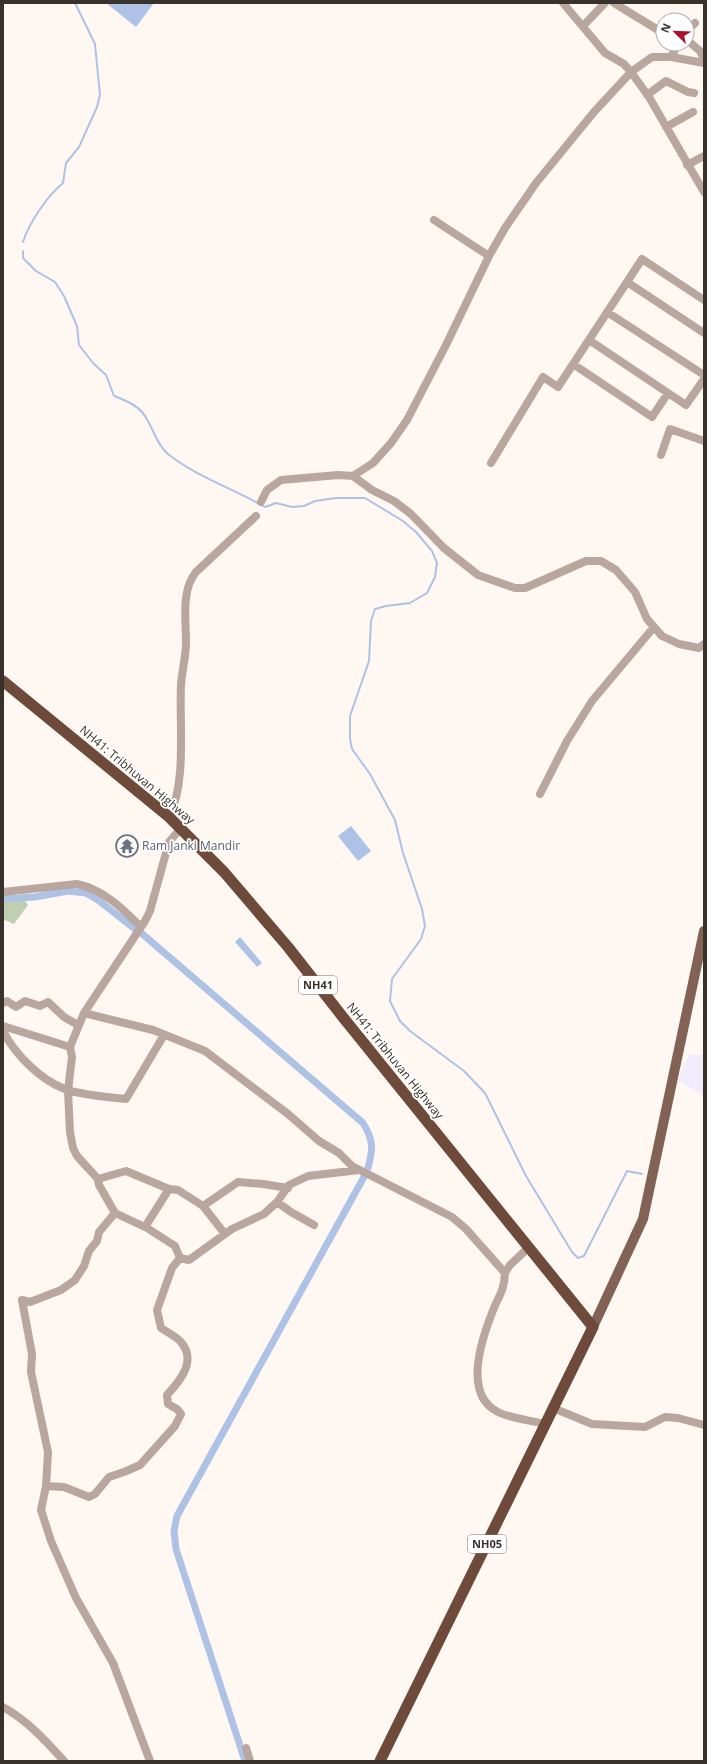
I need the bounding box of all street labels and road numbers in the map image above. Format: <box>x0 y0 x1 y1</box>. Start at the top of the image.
street label: NH41: Tribhuvan Highway <box>76 721 199 828</box>
road number: NH41 <box>299 976 337 994</box>
street label: NH41: Tribhuvan Highway <box>343 999 448 1123</box>
road number: NH05 <box>468 1535 506 1553</box>

